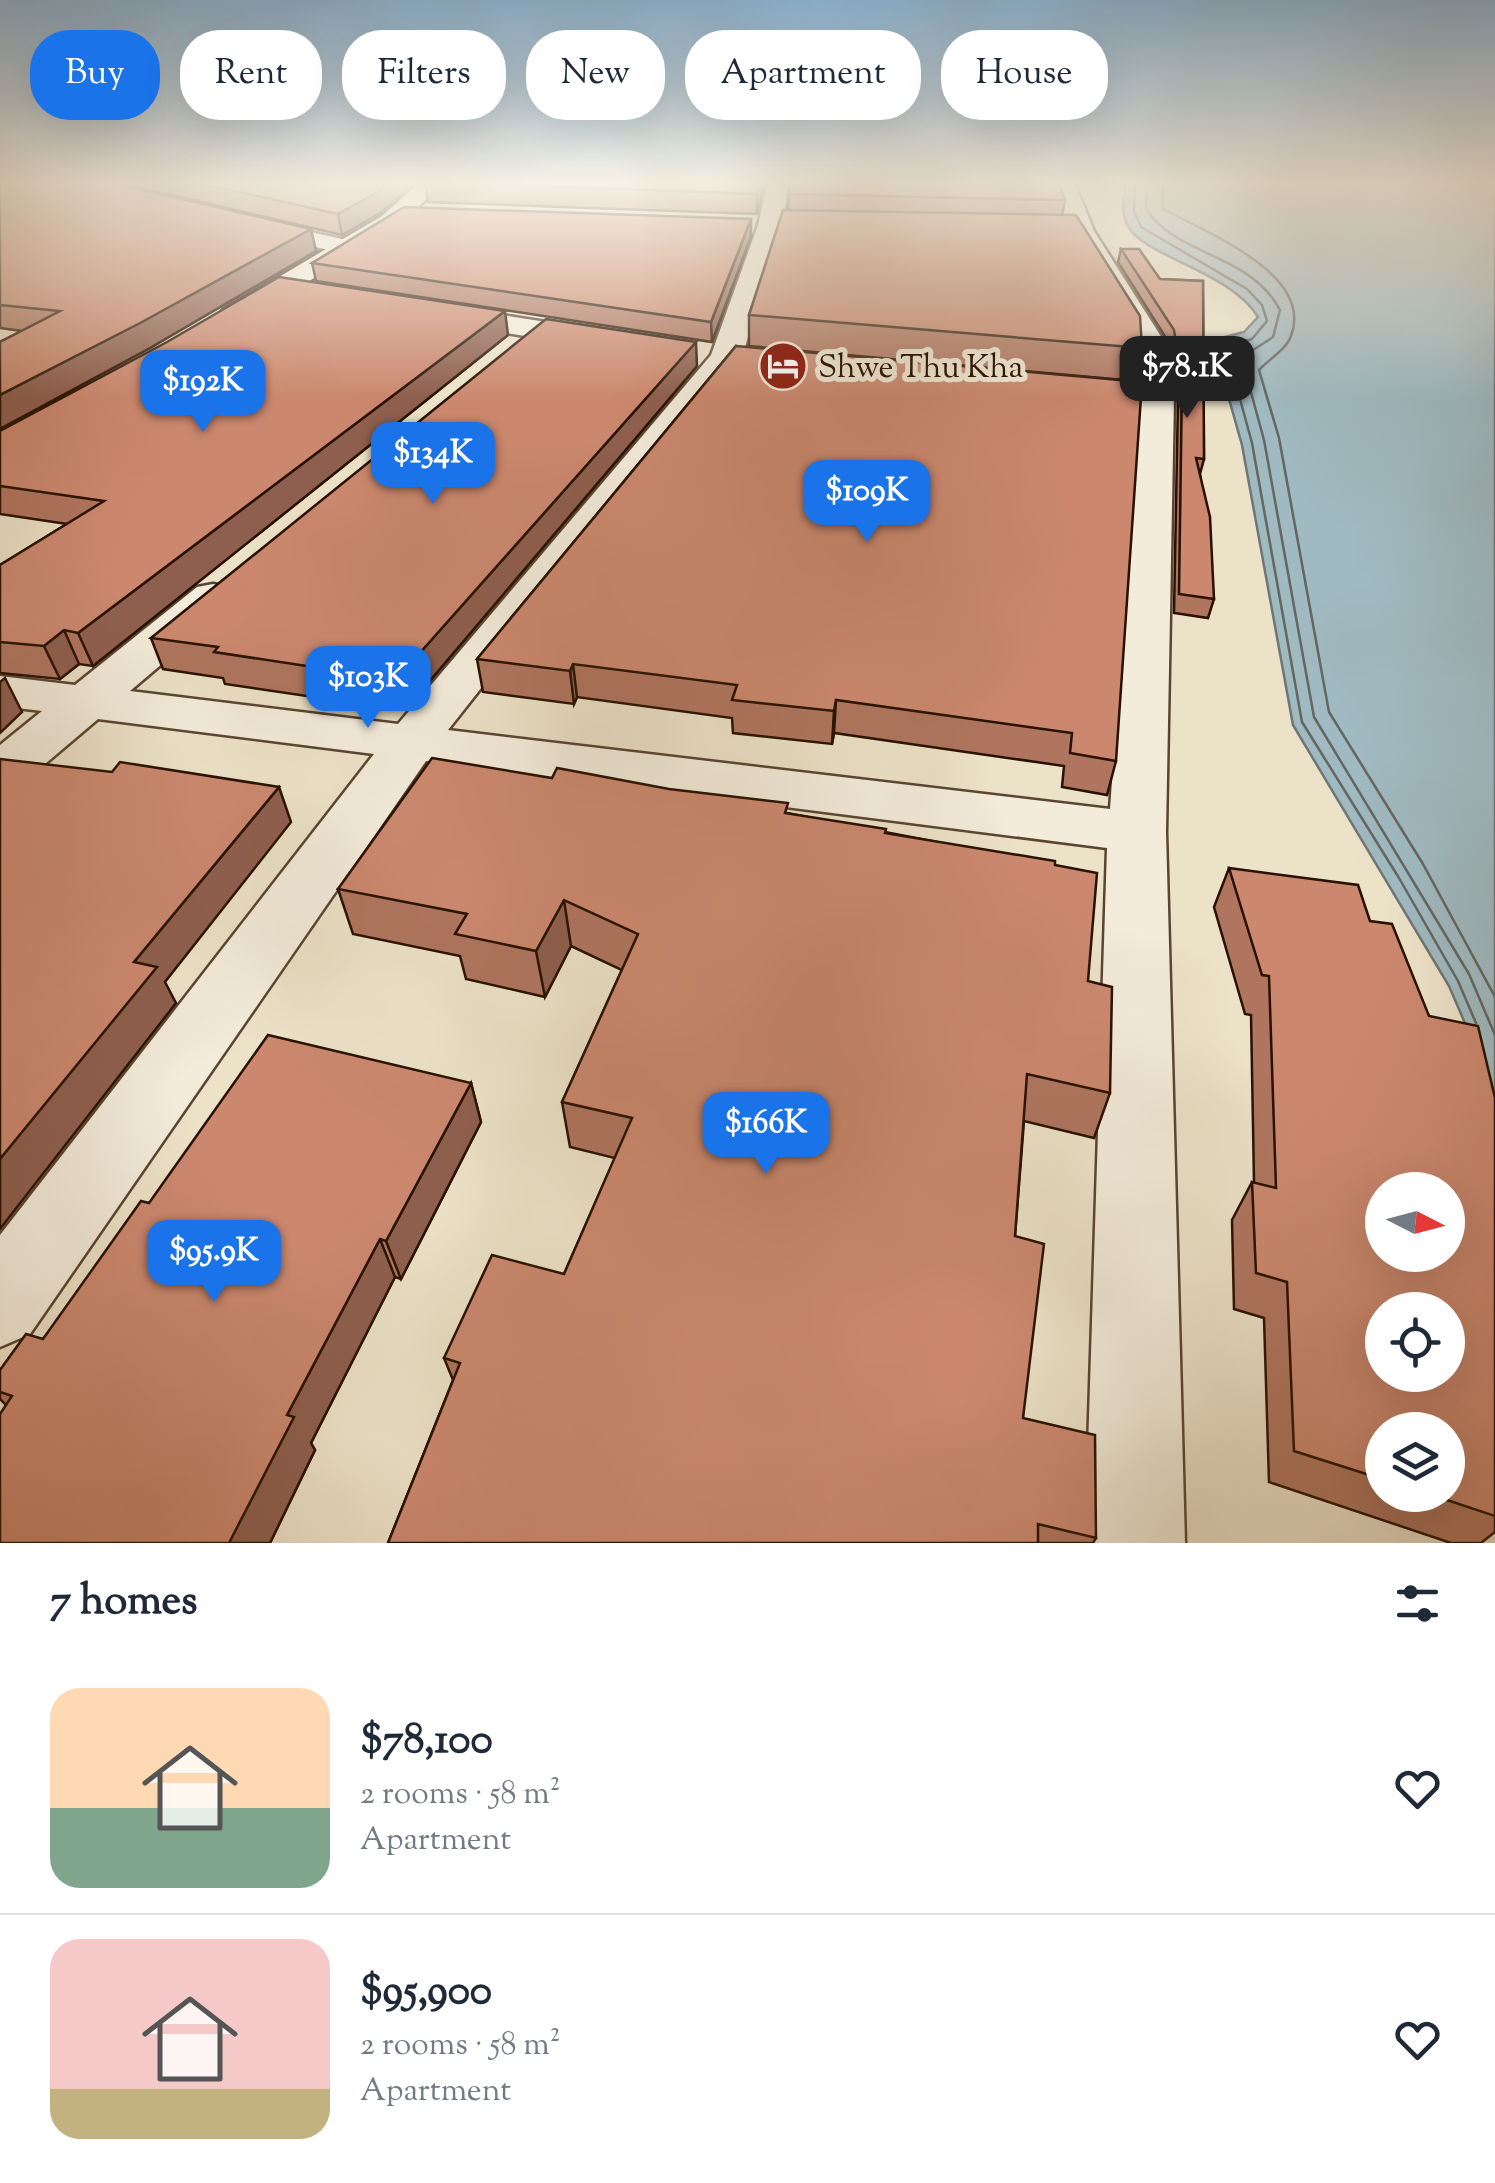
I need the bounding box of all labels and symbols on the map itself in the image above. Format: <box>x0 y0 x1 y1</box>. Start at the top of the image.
pin: $78.1K <box>1106 336 1268 421</box>
hotel icon: Shwe Thu Kha <box>757 340 809 392</box>
place label: Shwe Thu Kha <box>818 346 1023 392</box>
pin: $192K <box>133 350 273 435</box>
pin: $134K <box>363 422 503 507</box>
pin: $109K <box>797 460 937 545</box>
pin: $103K <box>298 646 438 731</box>
pin: $166K <box>696 1092 836 1177</box>
north arrow <box>1365 1172 1465 1272</box>
pin: $95.9K <box>133 1220 295 1305</box>

